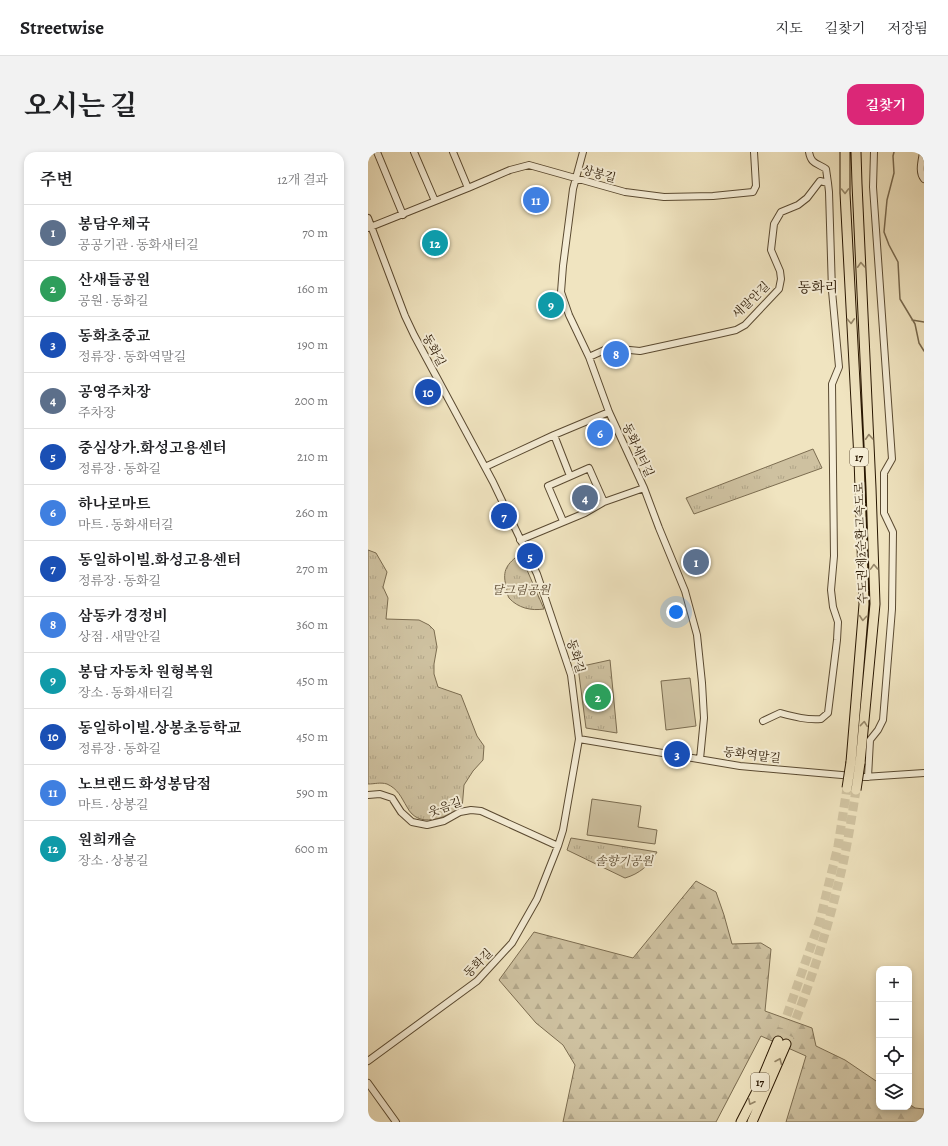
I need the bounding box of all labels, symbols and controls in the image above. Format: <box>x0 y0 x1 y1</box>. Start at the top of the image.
text: Streetwise <box>20 15 104 41</box>
text: 지도 <box>776 19 803 38</box>
text: 길찾기 <box>825 19 865 38</box>
text: 저장됨 <box>887 19 928 38</box>
button: 길찾기 <box>847 84 924 125</box>
text: 오시는 길 <box>24 87 137 125</box>
street label: 상봉길 <box>580 162 618 186</box>
text: 주변 <box>40 168 73 191</box>
text: 12개 결과 <box>277 171 328 188</box>
pin: 11 <box>523 185 549 215</box>
one-way arrow <box>841 188 849 194</box>
text: 봉담우체국 <box>78 214 150 234</box>
text: 1 <box>51 224 55 241</box>
text: 70 m <box>302 224 328 241</box>
pin: 12 <box>422 228 448 258</box>
text: 공공기관 · 동화새터길 <box>78 236 199 253</box>
one-way arrow <box>857 262 866 268</box>
text: 산새들공원 <box>78 270 150 290</box>
street label: 새말안길 <box>729 278 773 322</box>
district label: 동화리 <box>798 278 838 297</box>
text: 2 <box>50 280 56 297</box>
text: 160 m <box>297 280 328 297</box>
pin: 9 <box>538 290 564 320</box>
text: 공원 · 동화길 <box>78 292 149 309</box>
one-way arrow <box>847 318 856 324</box>
text: 동화초중교 <box>78 326 150 346</box>
street label: 동화길 <box>419 331 449 369</box>
text: 3 <box>50 336 56 353</box>
text: 190 m <box>297 336 328 353</box>
pin: 8 <box>603 339 629 369</box>
text: 정류장 · 동화역말길 <box>78 348 186 365</box>
pin: 10 <box>415 377 441 407</box>
text: 공영주차장 <box>78 382 150 402</box>
text: 4 <box>50 392 56 409</box>
text: 200 m <box>295 392 328 409</box>
text: 주차장 <box>78 404 116 421</box>
pin: 6 <box>587 418 613 448</box>
street label: 동화새터길 <box>619 420 657 480</box>
one-way arrow <box>865 434 874 440</box>
text: 중심상가.화성고용센터 <box>78 438 227 458</box>
text: 5 <box>50 448 56 465</box>
text: 210 m <box>297 448 328 465</box>
road number: 17 <box>850 448 868 466</box>
text: 정류장 · 동화길 <box>78 460 161 477</box>
street label: 수도권제2순환고속도로 <box>851 482 871 604</box>
pin: 4 <box>572 483 598 513</box>
text: 하나로마트 <box>78 494 150 514</box>
pin: 7 <box>491 501 517 531</box>
text: 6 <box>50 504 56 521</box>
text: 260 m <box>295 504 328 521</box>
text: 마트 · 동화새터길 <box>78 516 174 533</box>
pin: 5 <box>517 541 543 571</box>
pin: 1 <box>683 547 709 577</box>
text: 동일하이빌.화성고용센터 <box>78 550 242 570</box>
text: 7 <box>50 560 56 577</box>
text: 270 m <box>296 560 328 577</box>
one-way arrow <box>870 564 878 570</box>
text: 정류장 · 동화길 <box>78 572 161 589</box>
park label: 달그림공원 <box>492 582 551 598</box>
your location <box>666 602 686 622</box>
text: 삼동카 경정비 <box>78 606 168 626</box>
one-way arrow <box>858 615 867 622</box>
text: 8 <box>50 616 56 633</box>
text: 360 m <box>296 616 328 633</box>
text: 상점 · 새말안길 <box>78 628 161 645</box>
street label: 동화길 <box>563 637 589 675</box>
text: 봉담 자동차 원형복원 <box>78 662 214 682</box>
text: 9 <box>50 672 56 689</box>
text: 450 m <box>296 672 328 689</box>
pin: 2 <box>585 682 611 712</box>
text: 장소 · 동화새터길 <box>78 684 174 701</box>
text: 동일하이빌.상봉초등학교 <box>78 718 242 738</box>
one-way arrow <box>859 721 868 727</box>
text: 10 <box>47 728 59 745</box>
text: 450 m <box>296 728 328 745</box>
pin: 3 <box>664 739 690 769</box>
text: 정류장 · 동화길 <box>78 740 161 757</box>
street label: 동화역말길 <box>722 744 782 766</box>
text: 노브랜드 화성봉담점 <box>78 774 211 794</box>
text: 11 <box>48 784 58 801</box>
text: 590 m <box>296 784 328 801</box>
street label: 웃음길 <box>426 794 464 820</box>
text: 마트 · 상봉길 <box>78 796 149 813</box>
text: 원희캐슬 <box>78 830 136 850</box>
text: 12 <box>48 840 58 857</box>
text: 600 m <box>295 840 328 857</box>
text: 장소 · 상봉길 <box>78 852 149 869</box>
park label: 솔향기공원 <box>595 853 654 869</box>
street label: 동화길 <box>460 945 496 981</box>
map controls <box>876 966 912 1110</box>
button: + <box>876 966 912 1002</box>
button: − <box>876 1002 912 1038</box>
button: locate <box>876 1038 912 1074</box>
one-way arrow <box>775 1057 783 1064</box>
road number: 17 <box>751 1073 769 1091</box>
button: layers <box>876 1074 912 1110</box>
one-way arrow <box>748 1098 755 1106</box>

